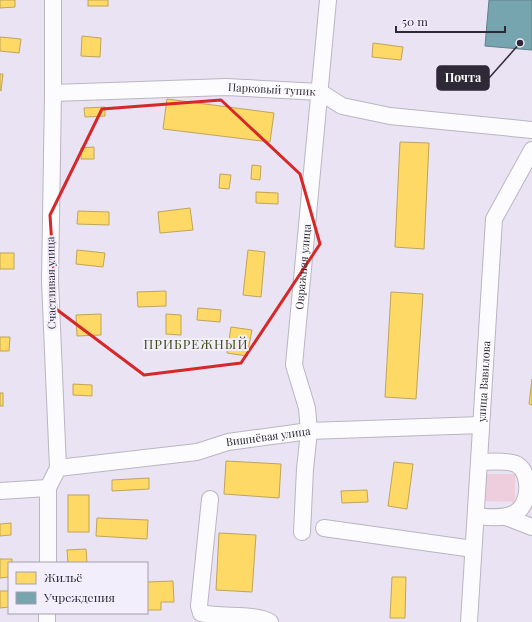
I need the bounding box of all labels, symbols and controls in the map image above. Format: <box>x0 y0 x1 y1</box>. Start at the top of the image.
scale bar <box>396 8 505 34</box>
text: 50 m <box>402 13 428 29</box>
callout: Почта <box>437 66 489 90</box>
text: Почта <box>445 69 482 85</box>
street label: Парковый тупик <box>228 79 317 99</box>
street label: Овражная улица <box>291 223 314 310</box>
street label: Счастливая улица <box>42 236 59 329</box>
district label: ПРИБРЕЖНЫЙ <box>143 335 249 352</box>
street label: улица Вавилова <box>473 340 493 424</box>
street label: Вишнёвая улица <box>225 423 312 449</box>
legend <box>8 562 148 614</box>
text: Жильё <box>44 569 82 585</box>
text: Учреждения <box>43 589 116 605</box>

